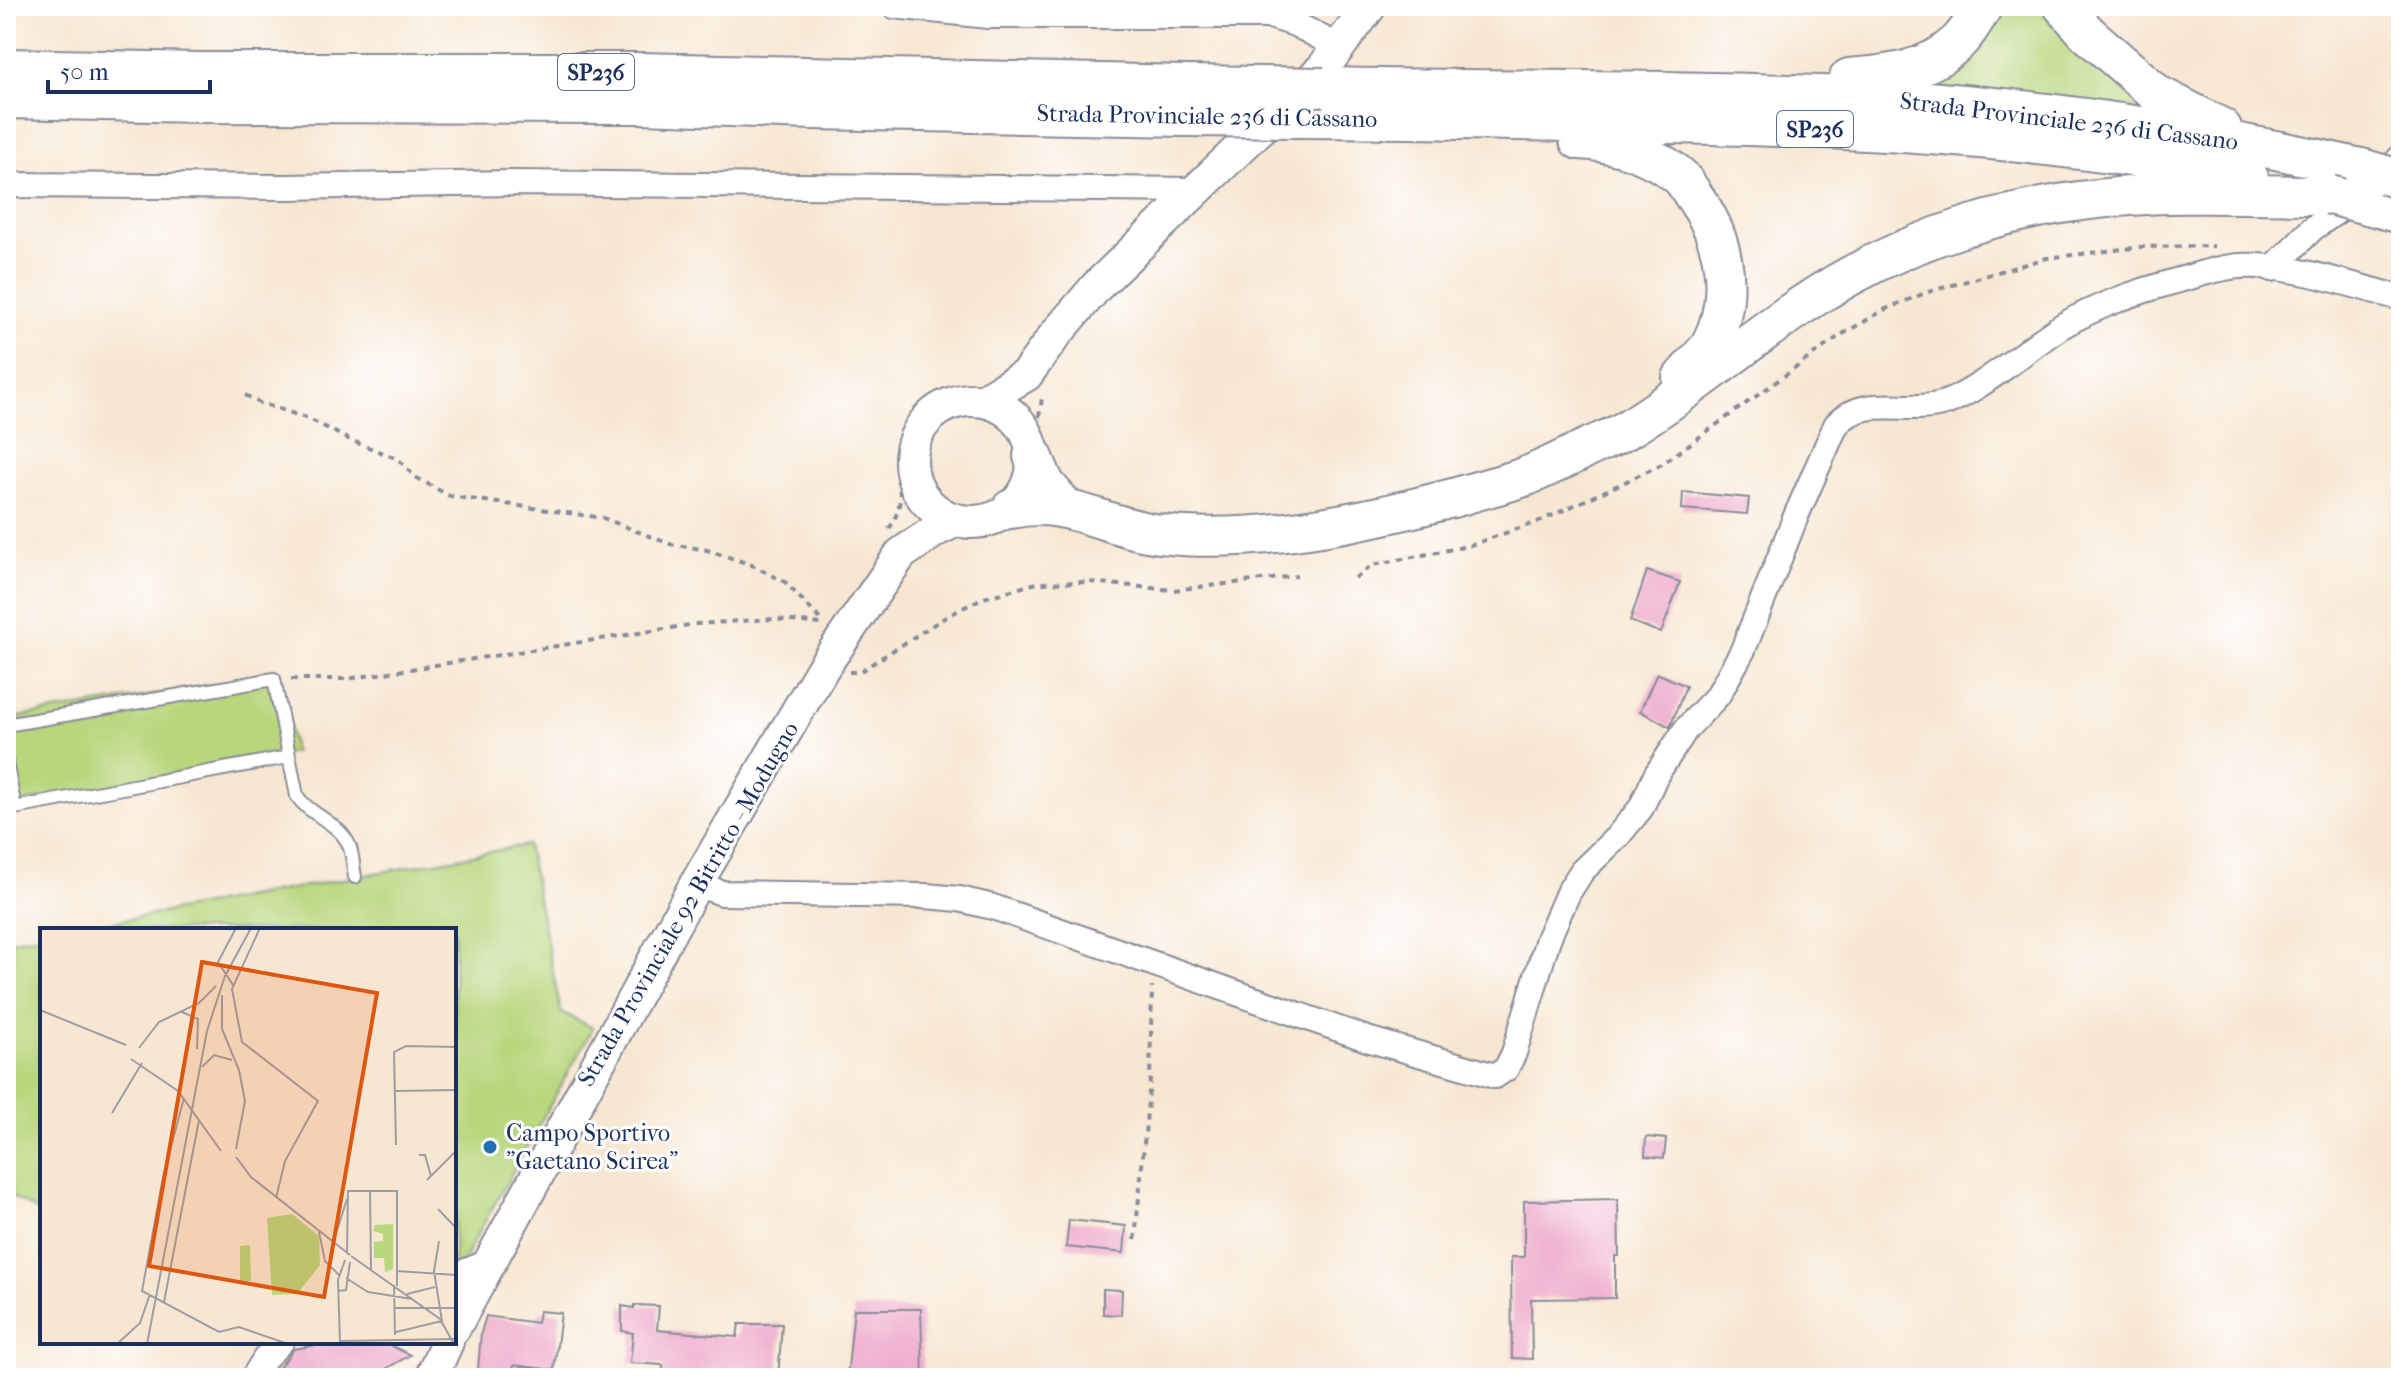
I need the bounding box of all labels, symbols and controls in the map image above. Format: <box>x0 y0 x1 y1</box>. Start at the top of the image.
scale bar <box>48 44 210 94</box>
road number: SP236 <box>558 54 634 90</box>
text: 50 m <box>60 58 109 86</box>
street label: Strada Provinciale 236 di Cassano <box>1898 86 2240 156</box>
street label: Strada Provinciale 236 di Cassano <box>1036 99 1378 133</box>
road number: SP236 <box>1777 111 1853 147</box>
street label: Strada Provinciale 92 Bitritto - Modugno <box>572 717 804 1091</box>
inset map <box>40 928 456 1344</box>
place label: Campo Sportivo "Gaetano Scirea" <box>506 1119 678 1175</box>
marker: Campo Sportivo "Gaetano Scirea" <box>481 1138 499 1156</box>

